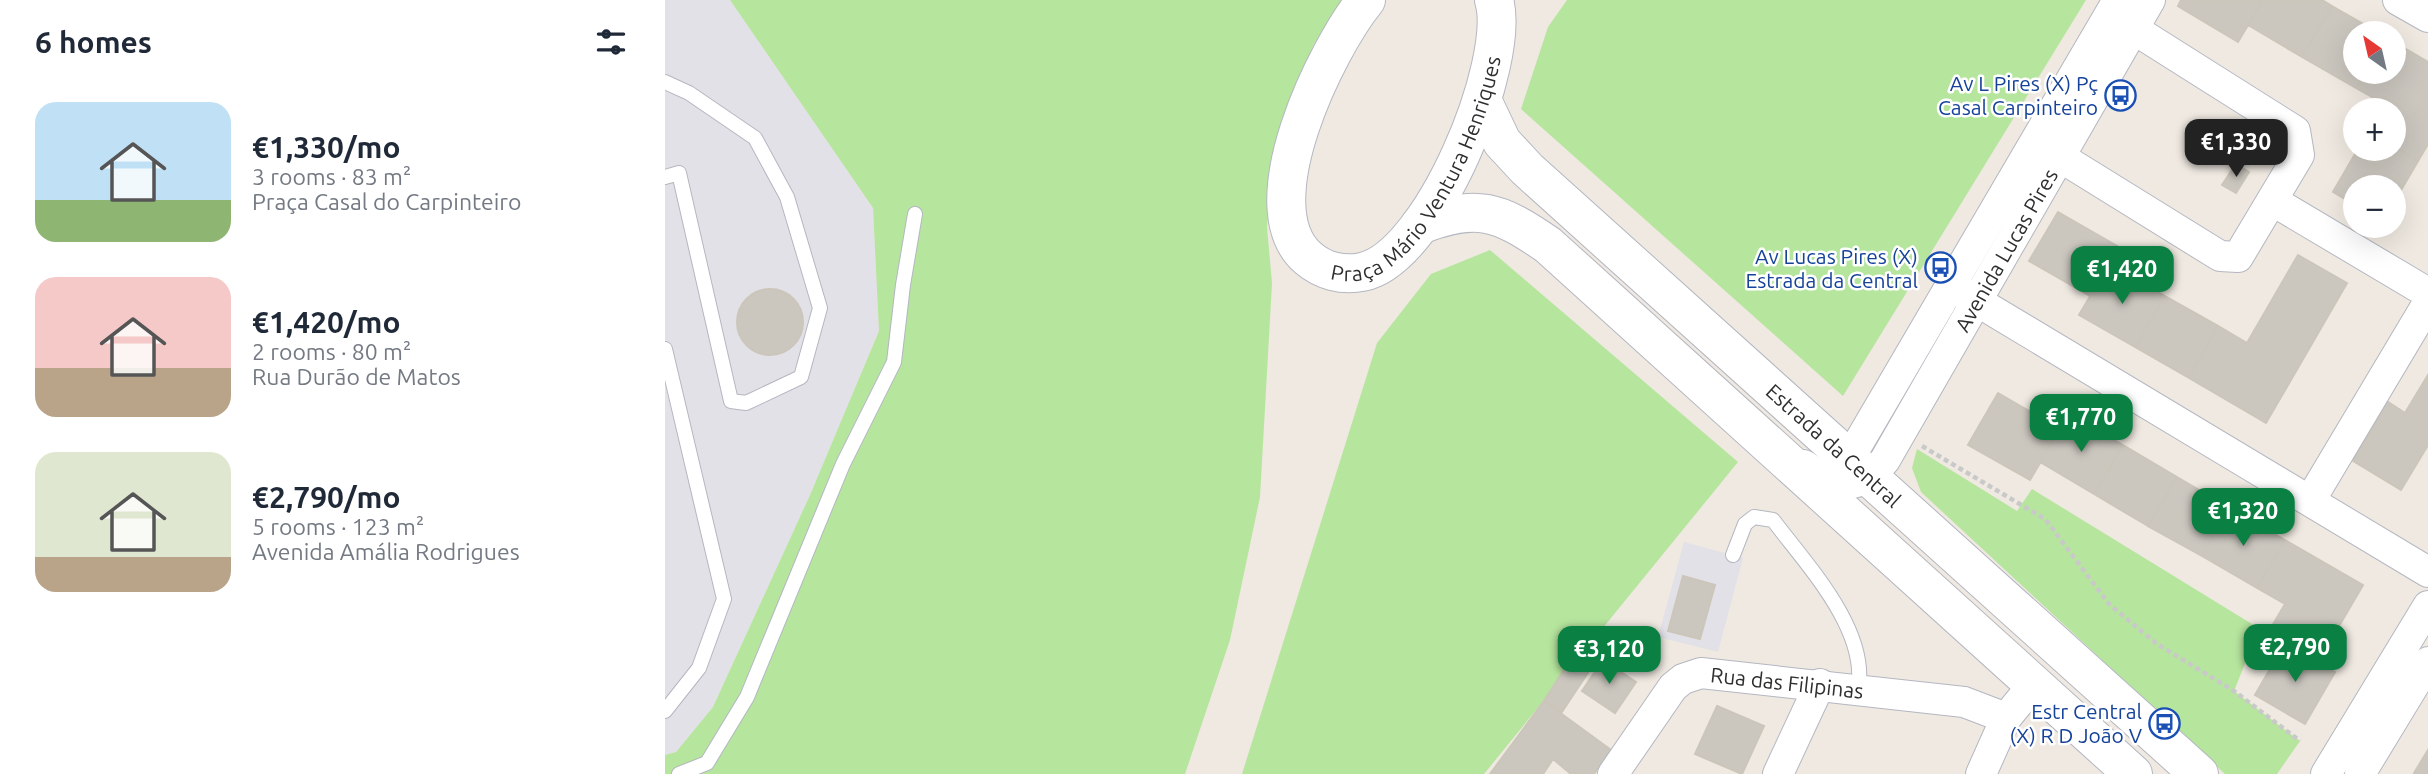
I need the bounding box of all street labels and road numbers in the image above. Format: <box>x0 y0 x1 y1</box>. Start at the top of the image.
street label: Praça Mário Ventura Henriques <box>1329 54 1505 285</box>
street label: Avenida Lucas Pires <box>1950 164 2062 336</box>
street label: Estrada da Central <box>1762 379 1906 512</box>
street label: Rua das Filipinas <box>1709 662 1865 703</box>

